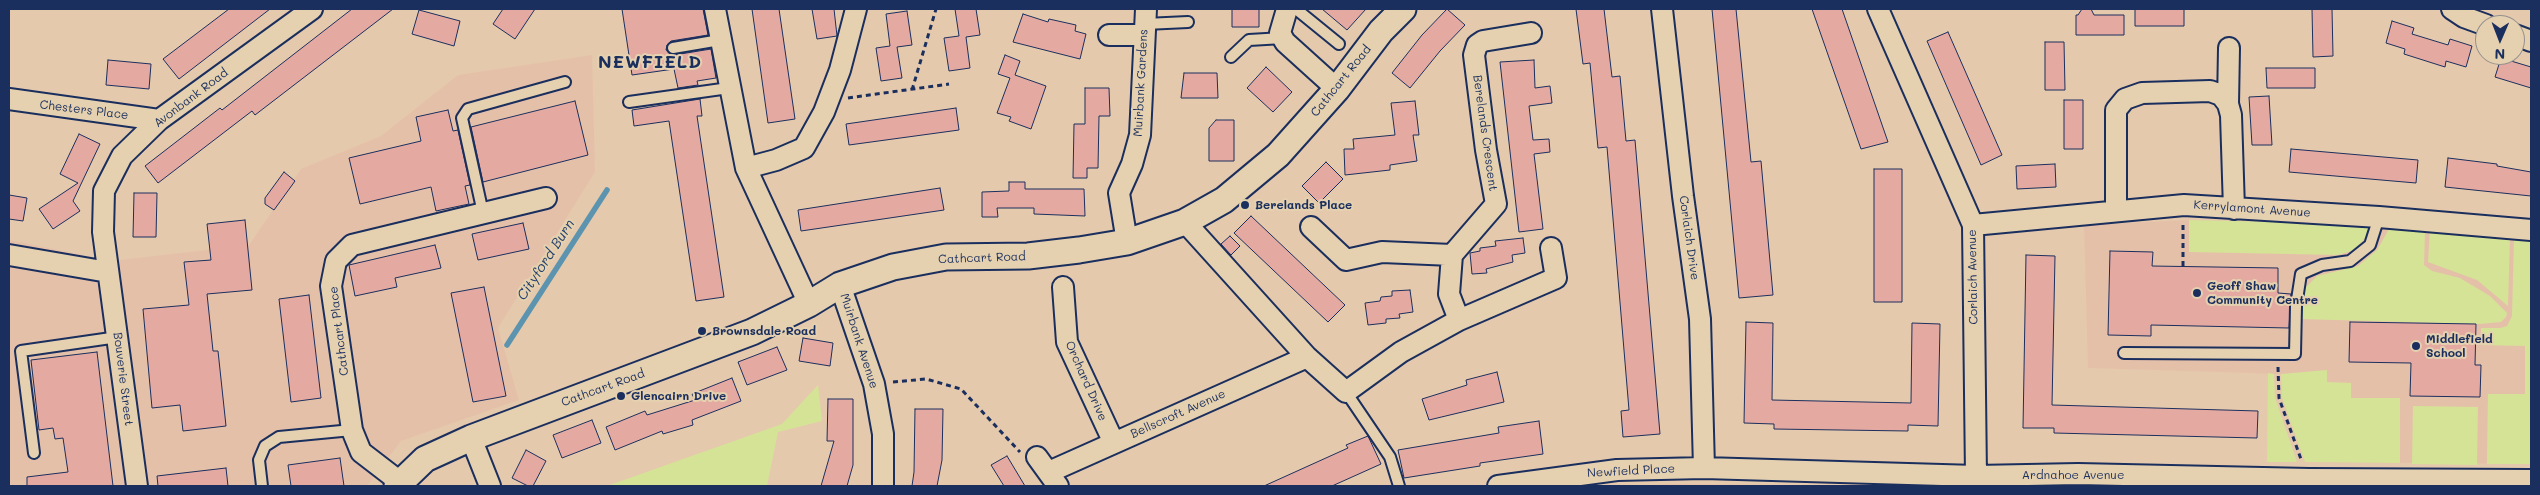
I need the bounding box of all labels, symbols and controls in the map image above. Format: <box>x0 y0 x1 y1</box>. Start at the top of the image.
north arrow <box>2475 15 2525 65</box>
street label: Muirbank Gardens <box>1131 29 1151 137</box>
street label: Cathcart Road <box>1308 42 1374 120</box>
text: N <box>2494 45 2505 64</box>
district label: NEWFIELD <box>597 51 703 73</box>
street label: Avonbank Road <box>151 65 231 131</box>
street label: Berelands Crescent <box>1470 74 1500 192</box>
street label: Chesters Place <box>39 97 129 123</box>
street label: Corlaich Drive <box>1676 195 1702 281</box>
place label: Berelands Place <box>1255 198 1352 212</box>
street label: Kerrylamont Avenue <box>2193 198 2311 220</box>
marker: Berelands Place <box>1239 199 1251 211</box>
water label: Cityford Burn <box>514 216 578 304</box>
street label: Corlaich Avenue <box>1965 229 1981 325</box>
street label: Cathcart Road <box>938 249 1026 267</box>
place label: Geoff Shaw Community Centre <box>2207 279 2318 307</box>
street label: Cathcart Place <box>326 285 352 377</box>
marker: Geoff Shaw Community Centre <box>2191 287 2203 299</box>
street label: Muirbank Avenue <box>837 292 881 390</box>
place label: Brownsdale Road <box>712 324 816 338</box>
marker: Brownsdale Road <box>696 325 708 337</box>
street label: Bouverie Street <box>110 331 136 427</box>
place label: Middlefield School <box>2426 332 2493 360</box>
street label: Orchard Drive <box>1062 339 1110 423</box>
marker: Middlefield School <box>2410 340 2422 352</box>
street label: Cathcart Road <box>559 366 647 410</box>
street label: Bellscroft Avenue <box>1128 387 1228 441</box>
place label: Glencairn Drive <box>631 389 726 403</box>
marker: Glencairn Drive <box>615 390 627 402</box>
street label: Newfield Place <box>1587 462 1675 480</box>
street label: Ardnahoe Avenue <box>2022 468 2124 482</box>

